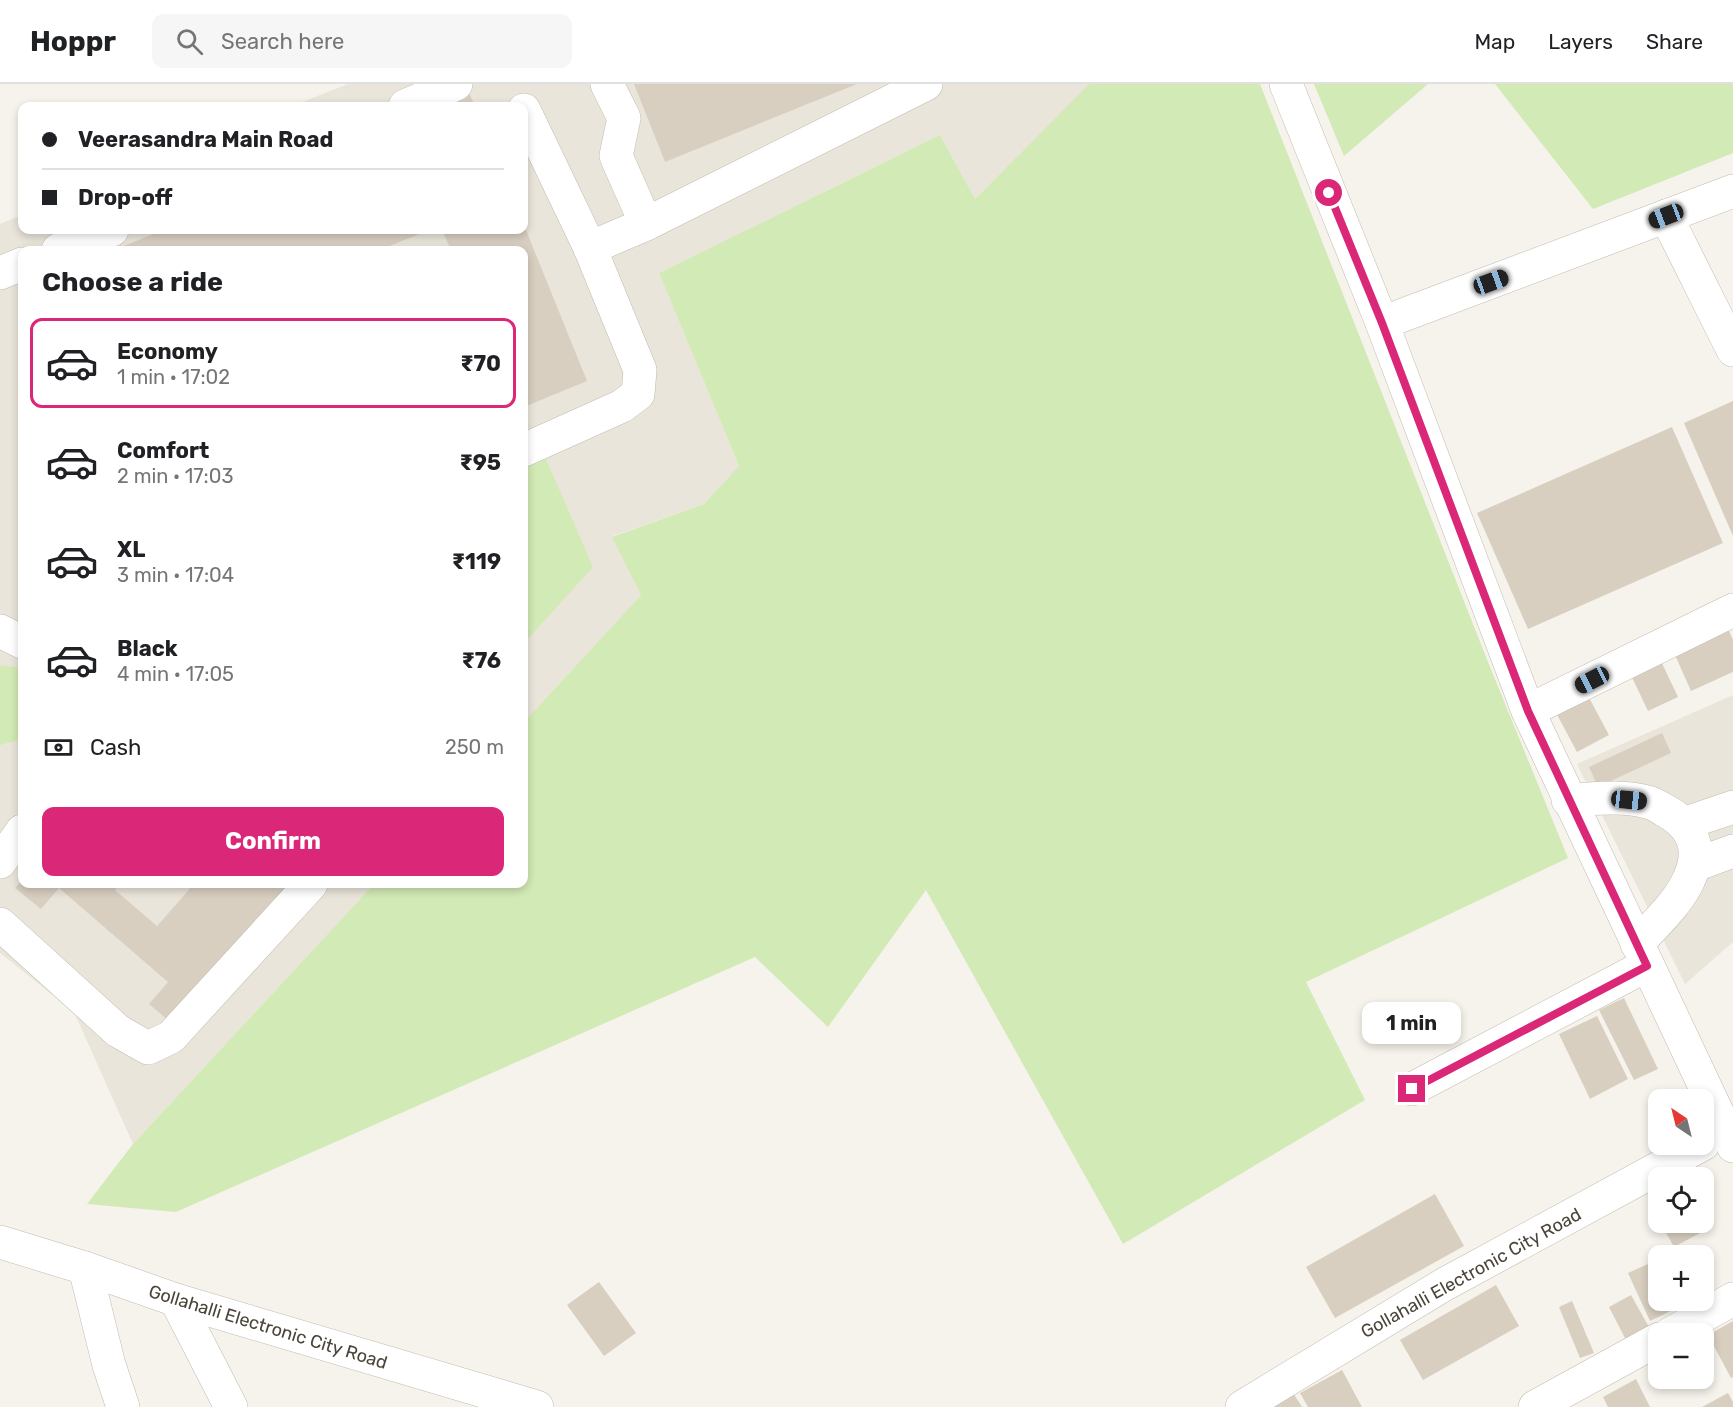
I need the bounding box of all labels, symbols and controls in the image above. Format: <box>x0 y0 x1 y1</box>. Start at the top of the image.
search box <box>152 14 572 68</box>
text: Hoppr <box>30 25 116 58</box>
icon: search <box>173 25 206 58</box>
text: Search here <box>221 28 344 55</box>
text: Map <box>1474 29 1515 54</box>
text: Layers <box>1548 29 1613 54</box>
text: Share <box>1646 29 1703 54</box>
text: Veerasandra Main Road <box>78 126 333 153</box>
route start <box>1315 179 1342 206</box>
text: Drop-off <box>78 184 173 211</box>
car <box>1646 201 1686 231</box>
text: Choose a ride <box>42 266 223 298</box>
car <box>1471 267 1511 297</box>
icon: car <box>45 336 99 390</box>
text: Economy <box>117 338 218 365</box>
text: ₹70 <box>460 350 501 377</box>
text: 1 min · 17:02 <box>117 365 230 389</box>
icon: car <box>45 435 99 489</box>
text: Comfort <box>117 437 209 464</box>
text: ₹95 <box>459 449 501 476</box>
text: 2 min · 17:03 <box>117 464 233 488</box>
icon: car <box>45 534 99 588</box>
text: XL <box>117 536 145 563</box>
text: ₹119 <box>452 548 501 575</box>
text: 3 min · 17:04 <box>117 563 234 587</box>
icon: car <box>45 633 99 687</box>
text: Black <box>117 635 178 662</box>
text: ₹76 <box>461 647 501 674</box>
text: 4 min · 17:05 <box>117 662 234 686</box>
car <box>1572 664 1612 696</box>
icon: cash <box>42 731 75 764</box>
text: Cash <box>90 734 141 761</box>
text: 250 m <box>445 735 504 759</box>
car <box>1610 789 1648 811</box>
button: Confirm <box>42 807 504 876</box>
callout: 1 min <box>1362 1002 1462 1044</box>
text: 1 min <box>1386 1011 1437 1035</box>
route end <box>1398 1075 1425 1102</box>
north arrow <box>1648 1089 1714 1155</box>
map controls <box>1648 1089 1714 1389</box>
button: locate <box>1648 1167 1714 1233</box>
street label: Gollahalli Electronic City Road <box>1357 1203 1585 1343</box>
button: + <box>1648 1245 1714 1311</box>
street label: Gollahalli Electronic City Road <box>146 1280 390 1374</box>
button: − <box>1648 1323 1714 1389</box>

